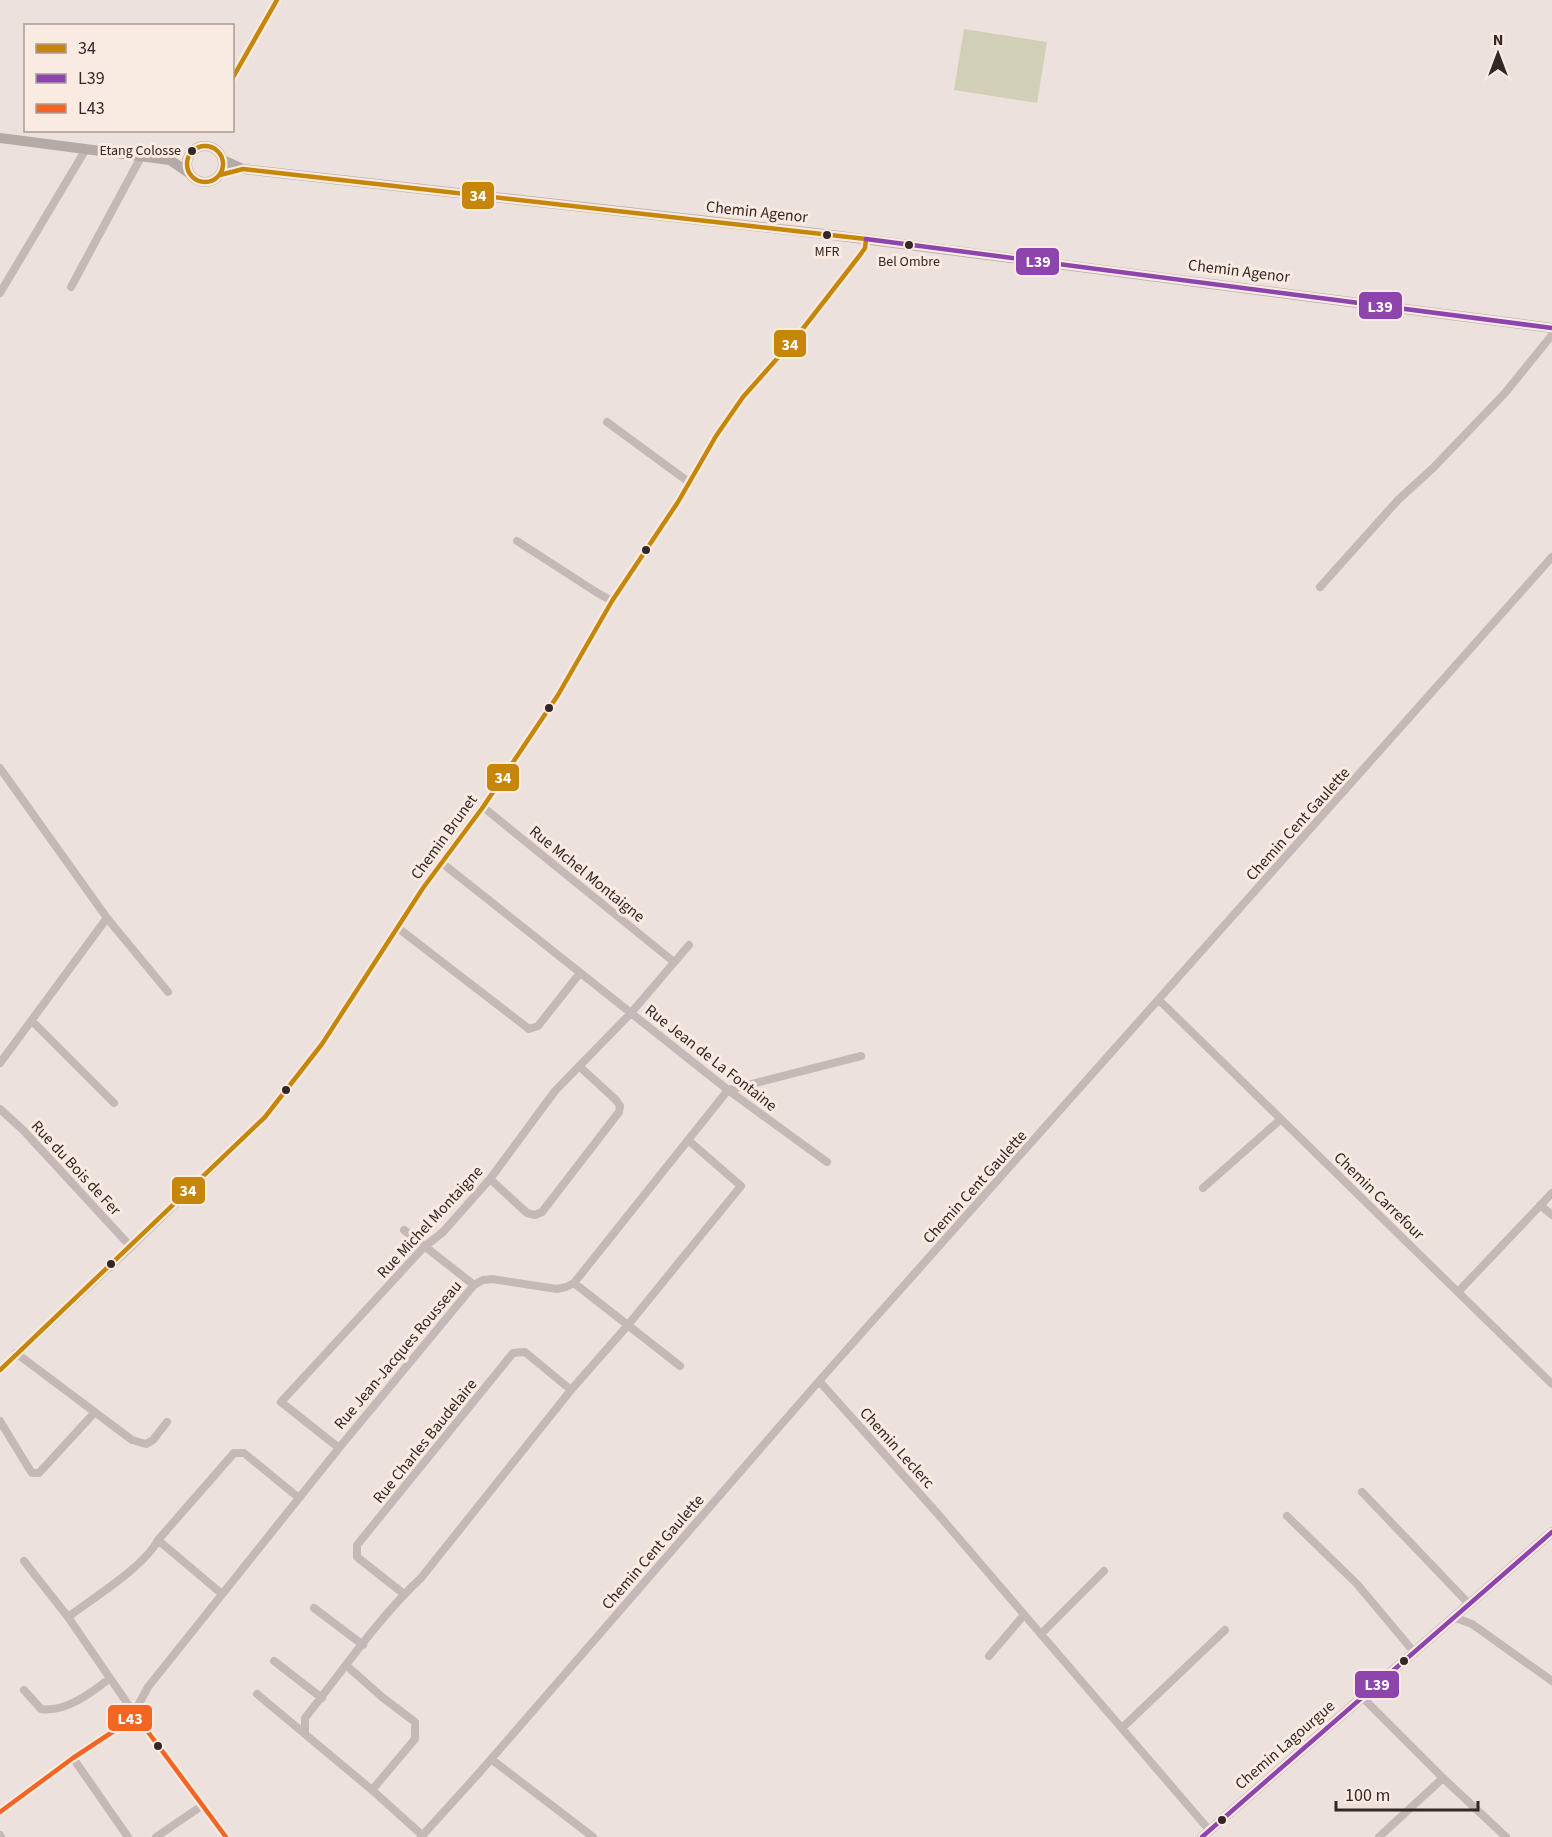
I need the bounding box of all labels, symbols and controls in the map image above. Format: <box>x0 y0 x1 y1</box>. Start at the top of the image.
legend <box>24 24 234 132</box>
north arrow <box>1468 24 1528 84</box>
text: N <box>1493 29 1503 51</box>
text: 34 <box>78 36 96 61</box>
text: L39 <box>78 66 105 91</box>
text: L43 <box>78 96 105 121</box>
place label: Etang Colosse <box>100 141 181 161</box>
marker: Etang Colosse <box>186 145 198 157</box>
line badge: 34 <box>461 181 495 210</box>
text: 34 <box>470 185 487 207</box>
street label: Chemin Agenor <box>705 196 810 228</box>
marker: MFR <box>821 229 833 241</box>
marker: Bel Ombre <box>903 239 915 251</box>
place label: MFR <box>814 242 840 262</box>
line badge: L39 <box>1015 247 1060 276</box>
text: L39 <box>1025 251 1051 273</box>
place label: Bel Ombre <box>878 252 940 272</box>
street label: Chemin Agenor <box>1187 254 1292 288</box>
line badge: L39 <box>1358 291 1403 320</box>
text: L39 <box>1367 296 1393 318</box>
line badge: 34 <box>773 329 807 358</box>
text: 34 <box>782 334 799 356</box>
unlabelled marker <box>640 544 652 556</box>
unlabelled marker <box>543 702 555 714</box>
street label: Chemin Cent Gaulette <box>1241 762 1355 886</box>
line badge: 34 <box>486 763 520 792</box>
text: 34 <box>495 767 512 789</box>
street label: Chemin Brunet <box>406 789 483 884</box>
street label: Rue Mchel Montaigne <box>525 821 649 927</box>
street label: Rue Jean de La Fontaine <box>640 999 782 1117</box>
unlabelled marker <box>280 1084 292 1096</box>
street label: Rue du Bois de Fer <box>26 1116 126 1221</box>
street label: Chemin Cent Gaulette <box>918 1125 1032 1249</box>
street label: Chemin Carrefour <box>1329 1147 1430 1245</box>
street label: Rue Michel Montaigne <box>372 1161 488 1283</box>
line badge: 34 <box>171 1176 206 1205</box>
text: 34 <box>180 1180 197 1202</box>
unlabelled marker <box>105 1258 117 1270</box>
street label: Rue Jean-Jacques Rousseau <box>329 1276 467 1434</box>
street label: Rue Charles Baudelaire <box>368 1374 482 1508</box>
street label: Chemin Leclerc <box>855 1403 939 1493</box>
street label: Chemin Cent Gaulette <box>597 1490 709 1614</box>
unlabelled marker <box>1398 1655 1410 1667</box>
line badge: L39 <box>1354 1670 1400 1699</box>
text: L39 <box>1364 1674 1390 1696</box>
street label: Chemin Lagourgue <box>1230 1695 1340 1795</box>
line badge: L43 <box>107 1704 153 1732</box>
text: L43 <box>117 1708 143 1730</box>
unlabelled marker <box>152 1740 164 1752</box>
scale bar <box>1336 1774 1478 1812</box>
text: 100 m <box>1345 1783 1390 1808</box>
unlabelled marker <box>1216 1814 1228 1826</box>

